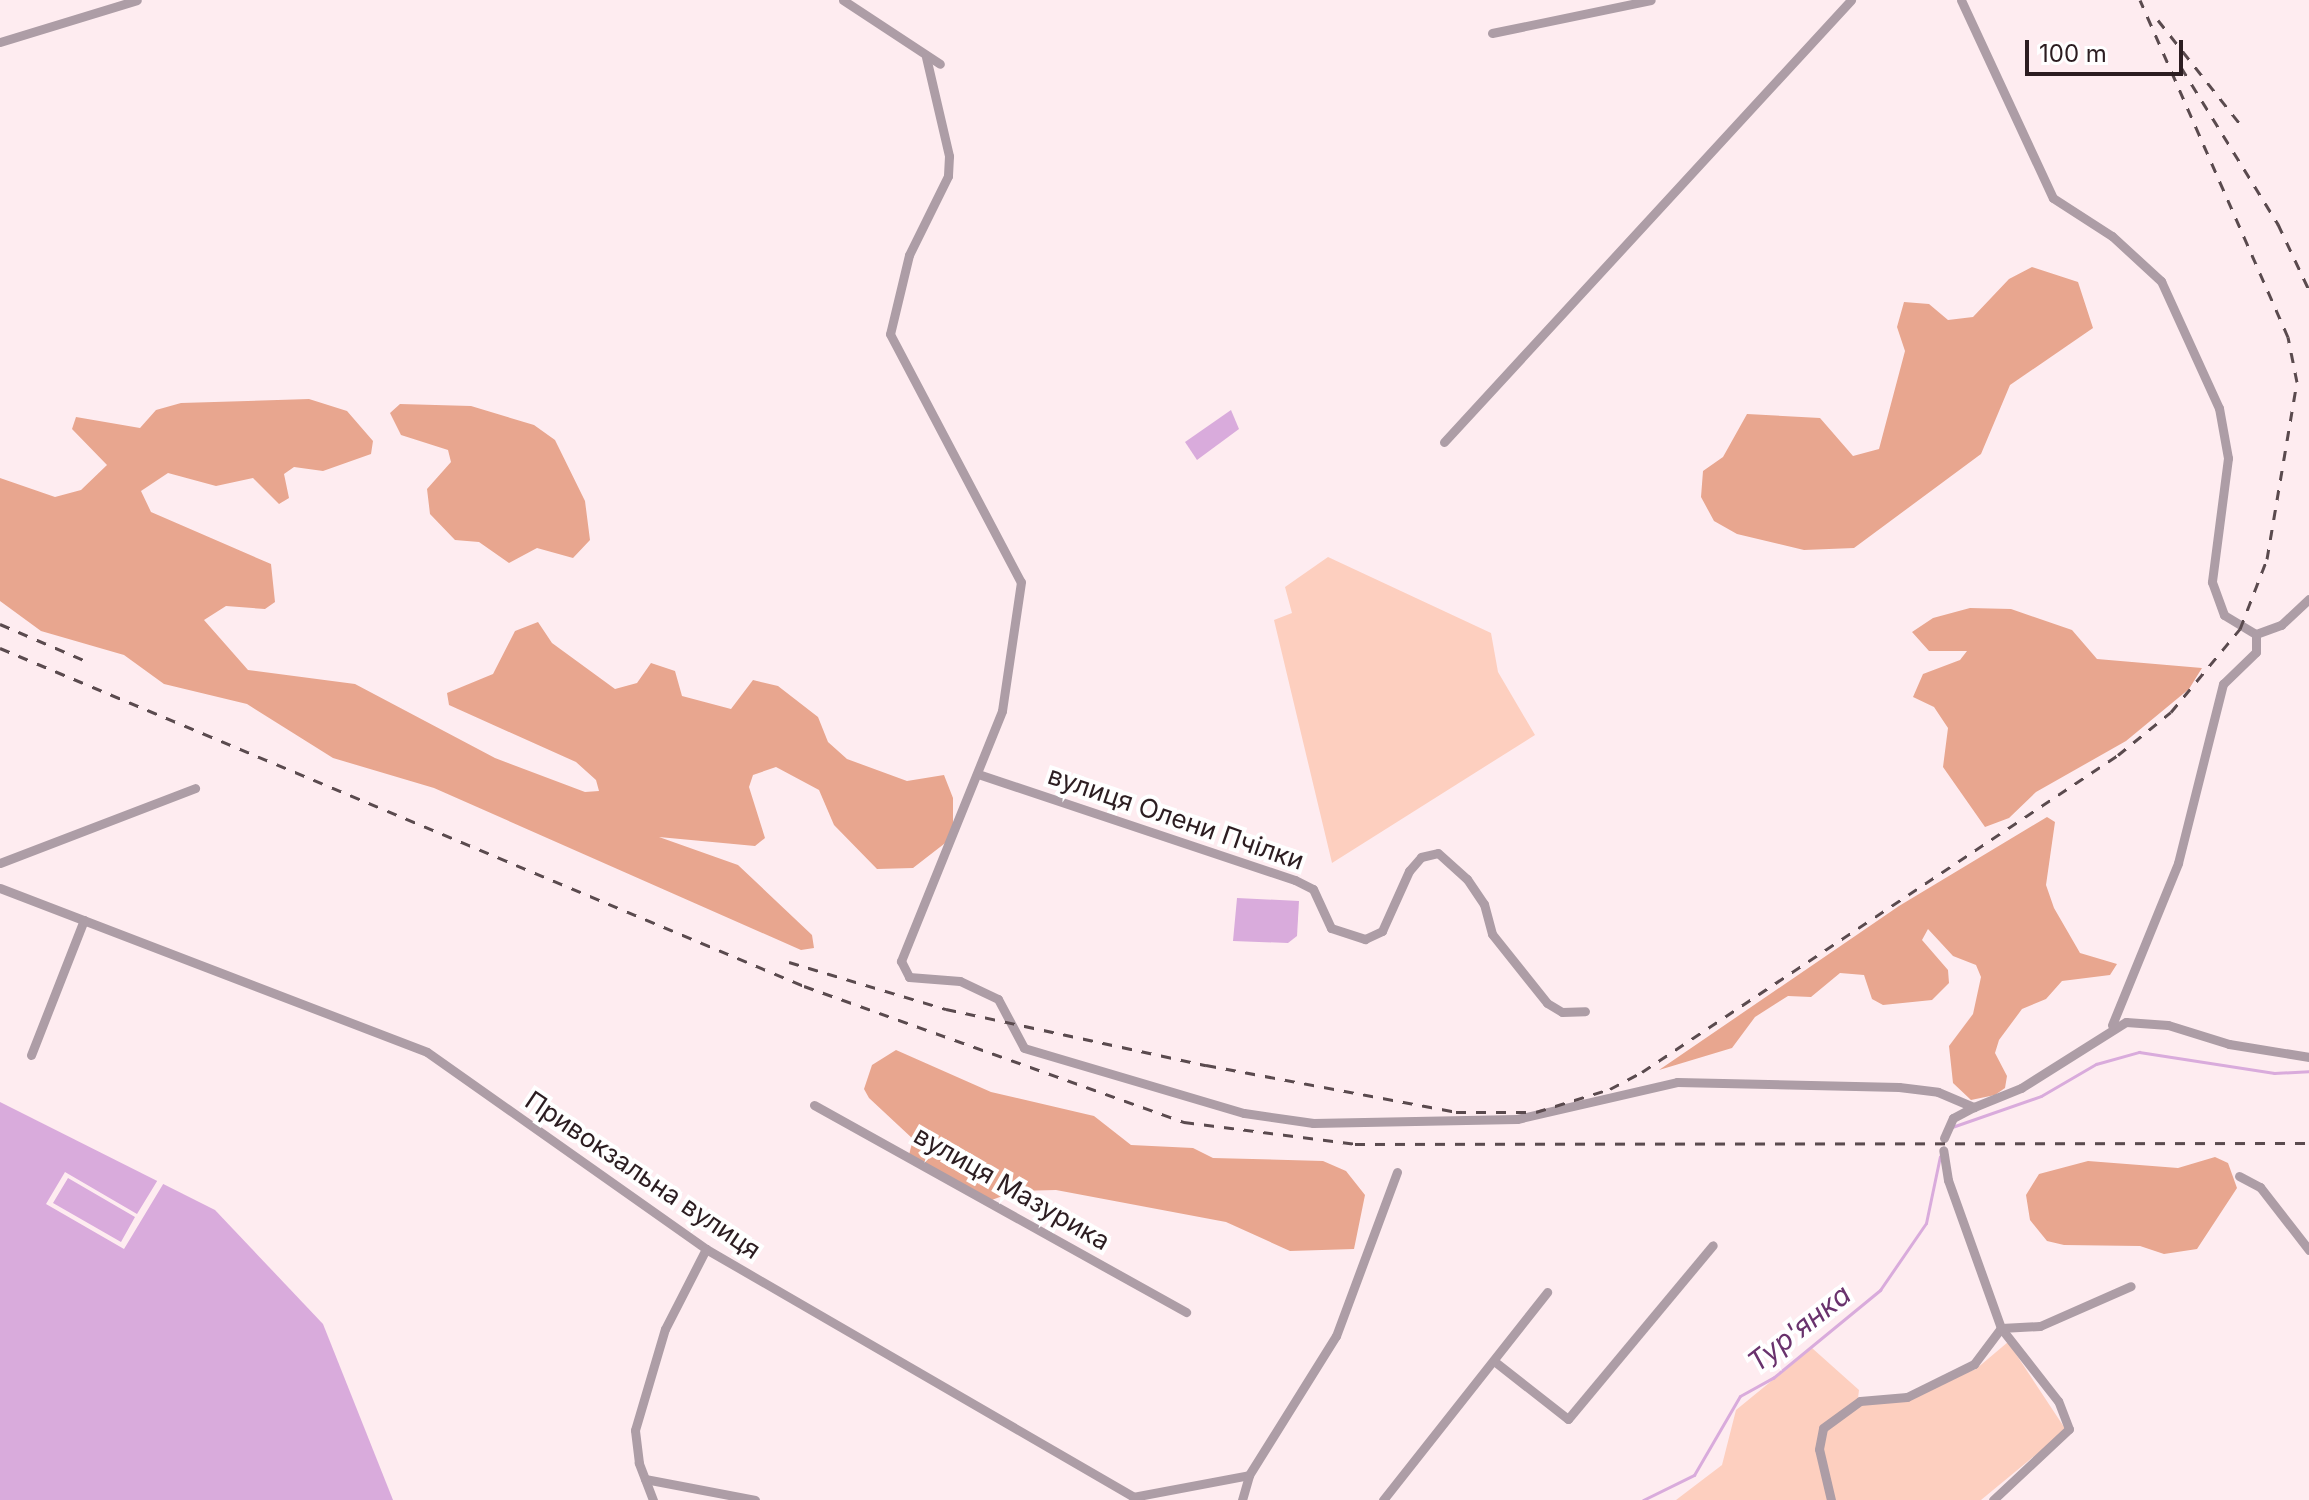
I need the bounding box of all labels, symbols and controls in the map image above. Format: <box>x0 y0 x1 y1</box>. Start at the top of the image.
scale bar <box>2029 24 2187 74</box>
text: 100 m <box>2039 39 2107 68</box>
street label: вулиця Олени Пчілки <box>1044 759 1308 877</box>
street label: Привокзальна вулиця <box>519 1085 767 1265</box>
street label: вулиця Мазурика <box>909 1119 1115 1257</box>
water label: Тур'янка <box>1741 1277 1857 1379</box>

